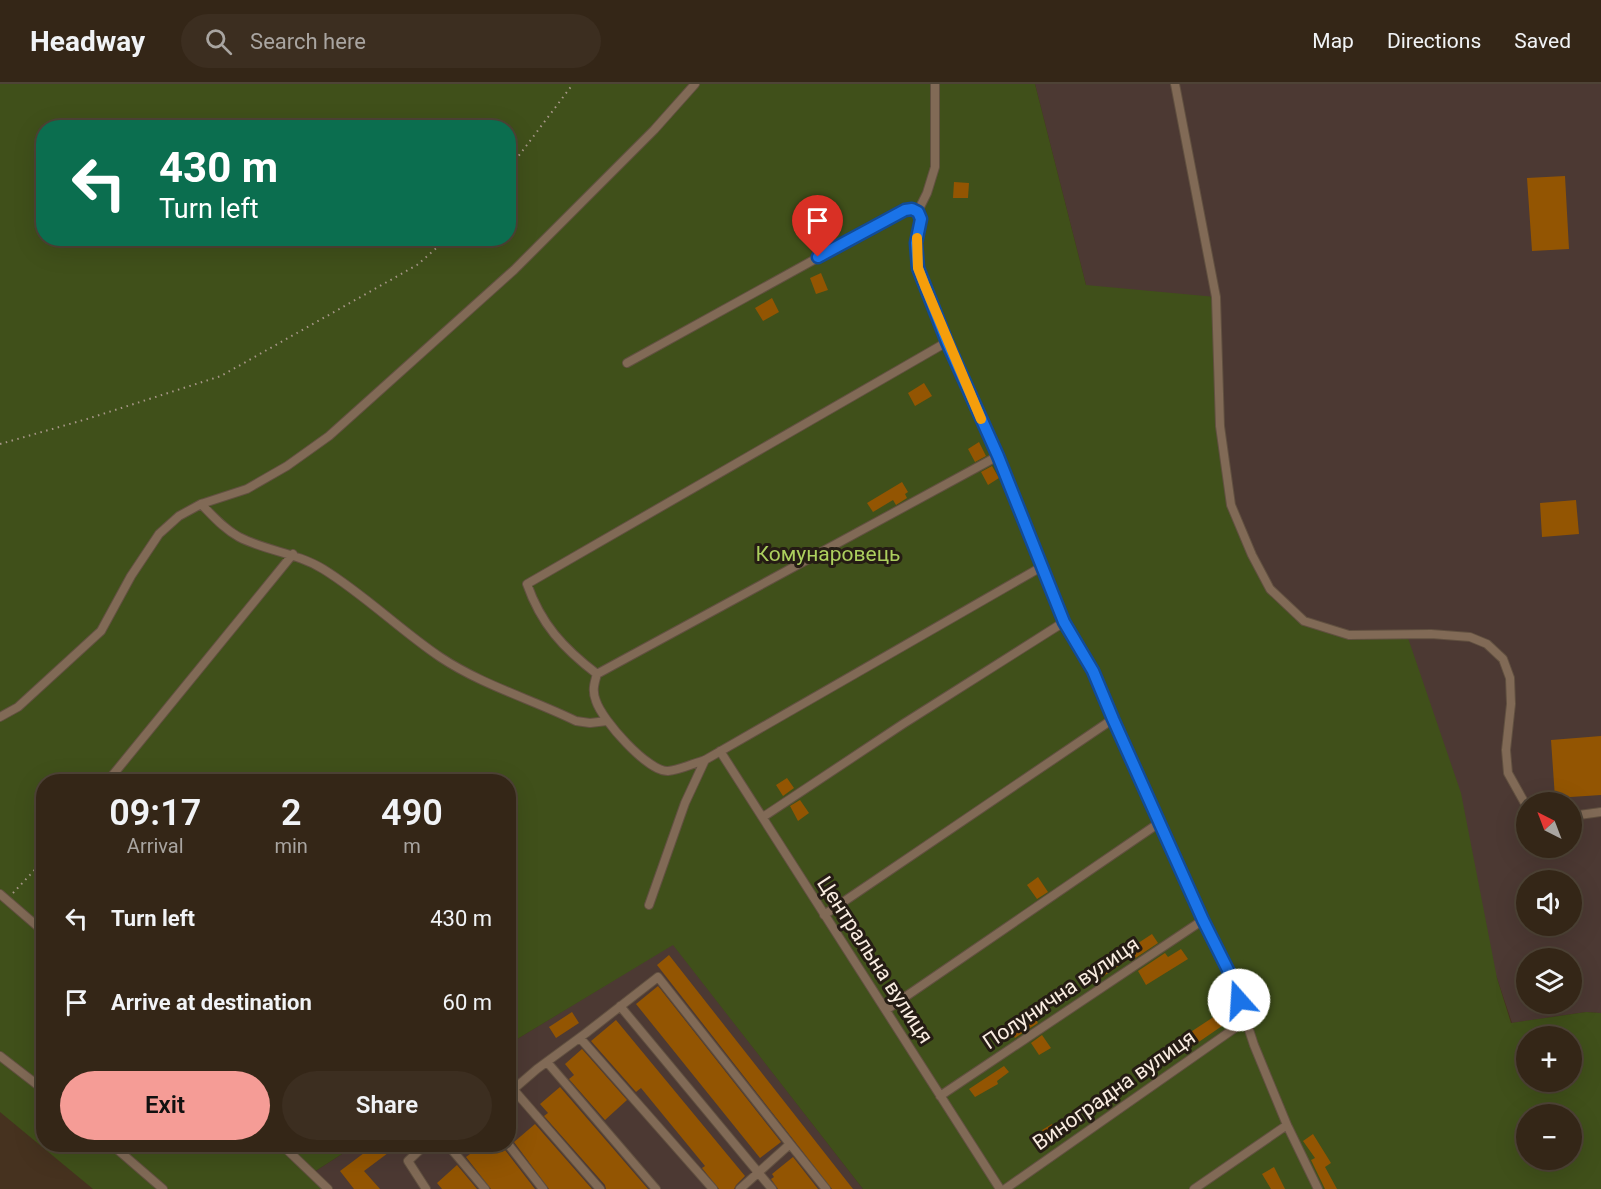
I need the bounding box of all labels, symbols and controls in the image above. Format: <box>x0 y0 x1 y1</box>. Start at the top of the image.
search box <box>181 14 601 68</box>
text: Headway <box>30 25 145 58</box>
icon: search <box>202 25 235 58</box>
text: Search here <box>250 29 366 54</box>
text: Map <box>1312 29 1354 53</box>
text: Directions <box>1387 29 1481 53</box>
text: Saved <box>1514 29 1571 53</box>
text: 430 m <box>159 143 278 192</box>
icon: left <box>60 144 138 222</box>
text: Turn left <box>159 193 259 225</box>
pin <box>792 195 843 257</box>
icon: arrive <box>801 204 834 237</box>
park label: Комунаровець <box>755 542 901 566</box>
text: 09:17 <box>109 792 201 834</box>
text: 2 <box>281 792 301 834</box>
text: 490 <box>381 792 443 834</box>
north arrow <box>1516 792 1582 858</box>
map controls <box>1516 792 1582 1170</box>
text: Arrival <box>127 834 184 858</box>
text: min <box>274 834 308 858</box>
text: m <box>403 834 421 858</box>
button: sound <box>1516 870 1582 936</box>
street label: Центральна вулиця <box>812 872 938 1048</box>
icon: left <box>60 902 93 935</box>
text: Turn left <box>111 906 195 931</box>
text: 430 m <box>430 906 492 931</box>
street label: Полунична вулиця <box>978 932 1144 1054</box>
button: layers <box>1516 948 1582 1014</box>
position arrow <box>1207 968 1271 1032</box>
icon: arrive <box>60 986 93 1019</box>
text: Arrive at destination <box>111 990 312 1015</box>
text: 60 m <box>443 990 492 1015</box>
street label: Виноградна вулиця <box>1028 1025 1200 1155</box>
button: + <box>1516 1026 1582 1092</box>
button: Exit <box>60 1071 270 1140</box>
button: Share <box>282 1071 492 1140</box>
button: − <box>1516 1104 1582 1170</box>

